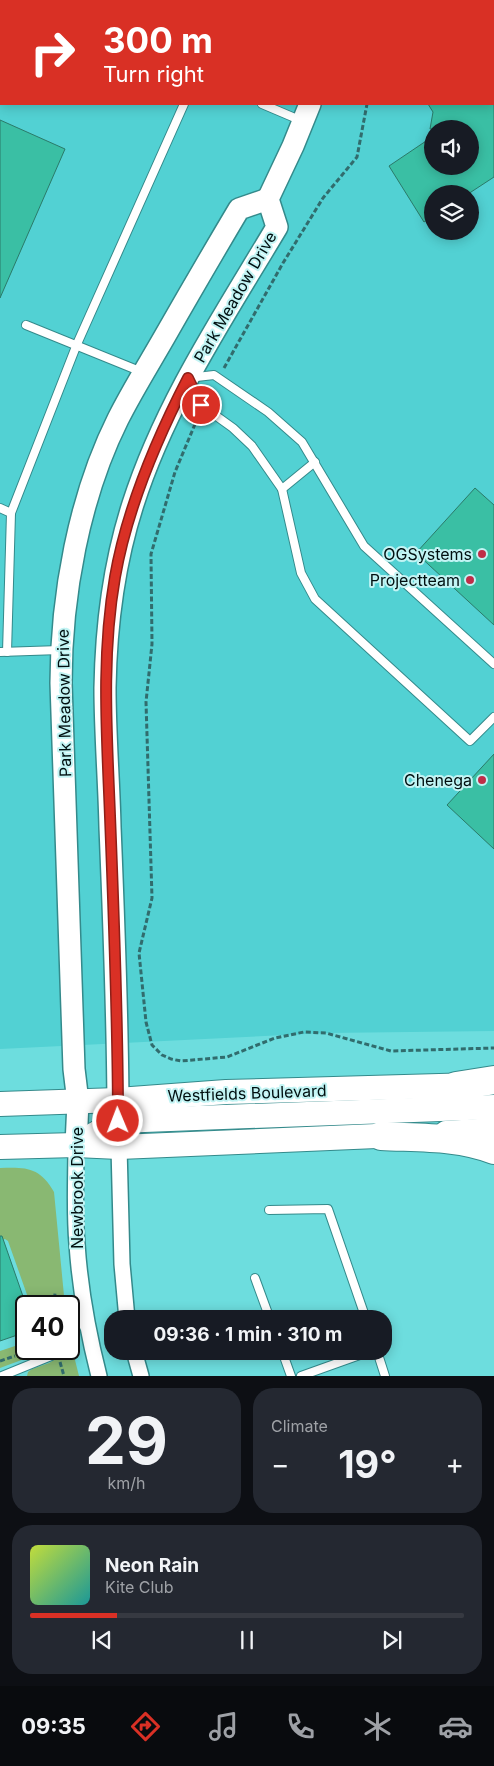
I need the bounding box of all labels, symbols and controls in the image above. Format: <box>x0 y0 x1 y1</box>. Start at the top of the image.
text: 300 m <box>103 19 213 61</box>
icon: right <box>20 20 85 85</box>
text: Turn right <box>103 61 204 87</box>
map controls <box>424 120 479 240</box>
button: sound <box>424 120 479 175</box>
button: layers <box>424 185 479 240</box>
street label: Park Meadow Drive <box>189 228 281 366</box>
pin <box>180 384 222 426</box>
icon: arrive <box>187 391 215 419</box>
place label: OGSystems <box>383 544 472 564</box>
marker: OGSystems <box>476 548 488 560</box>
place label: Projectteam <box>370 570 460 590</box>
marker: Projectteam <box>464 574 476 586</box>
street label: Park Meadow Drive <box>53 629 75 777</box>
place label: Chenega <box>404 770 472 790</box>
marker: Chenega <box>476 774 488 786</box>
street label: Westfields Boulevard <box>167 1080 327 1106</box>
position arrow <box>91 1094 143 1146</box>
street label: Newbrook Drive <box>67 1127 87 1249</box>
speed limit sign: 40 <box>15 1295 80 1360</box>
text: 09:36 · 1 min · 310 m <box>154 1323 342 1346</box>
text: 29 <box>85 1401 168 1480</box>
text: Climate <box>271 1416 328 1436</box>
text: 19° <box>338 1441 397 1487</box>
text: − <box>271 1447 290 1481</box>
text: + <box>445 1447 464 1481</box>
text: km/h <box>107 1473 146 1493</box>
text: Neon Rain <box>105 1554 199 1577</box>
text: Kite Club <box>105 1577 174 1597</box>
icon: previous <box>88 1626 116 1654</box>
icon: pause <box>233 1626 261 1654</box>
icon: next <box>378 1626 406 1654</box>
icon: directions <box>128 1709 163 1744</box>
icon: music <box>206 1709 241 1744</box>
icon: phone <box>283 1709 318 1744</box>
icon: climate <box>360 1709 395 1744</box>
icon: car <box>438 1709 473 1744</box>
text: 09:35 <box>21 1713 86 1739</box>

